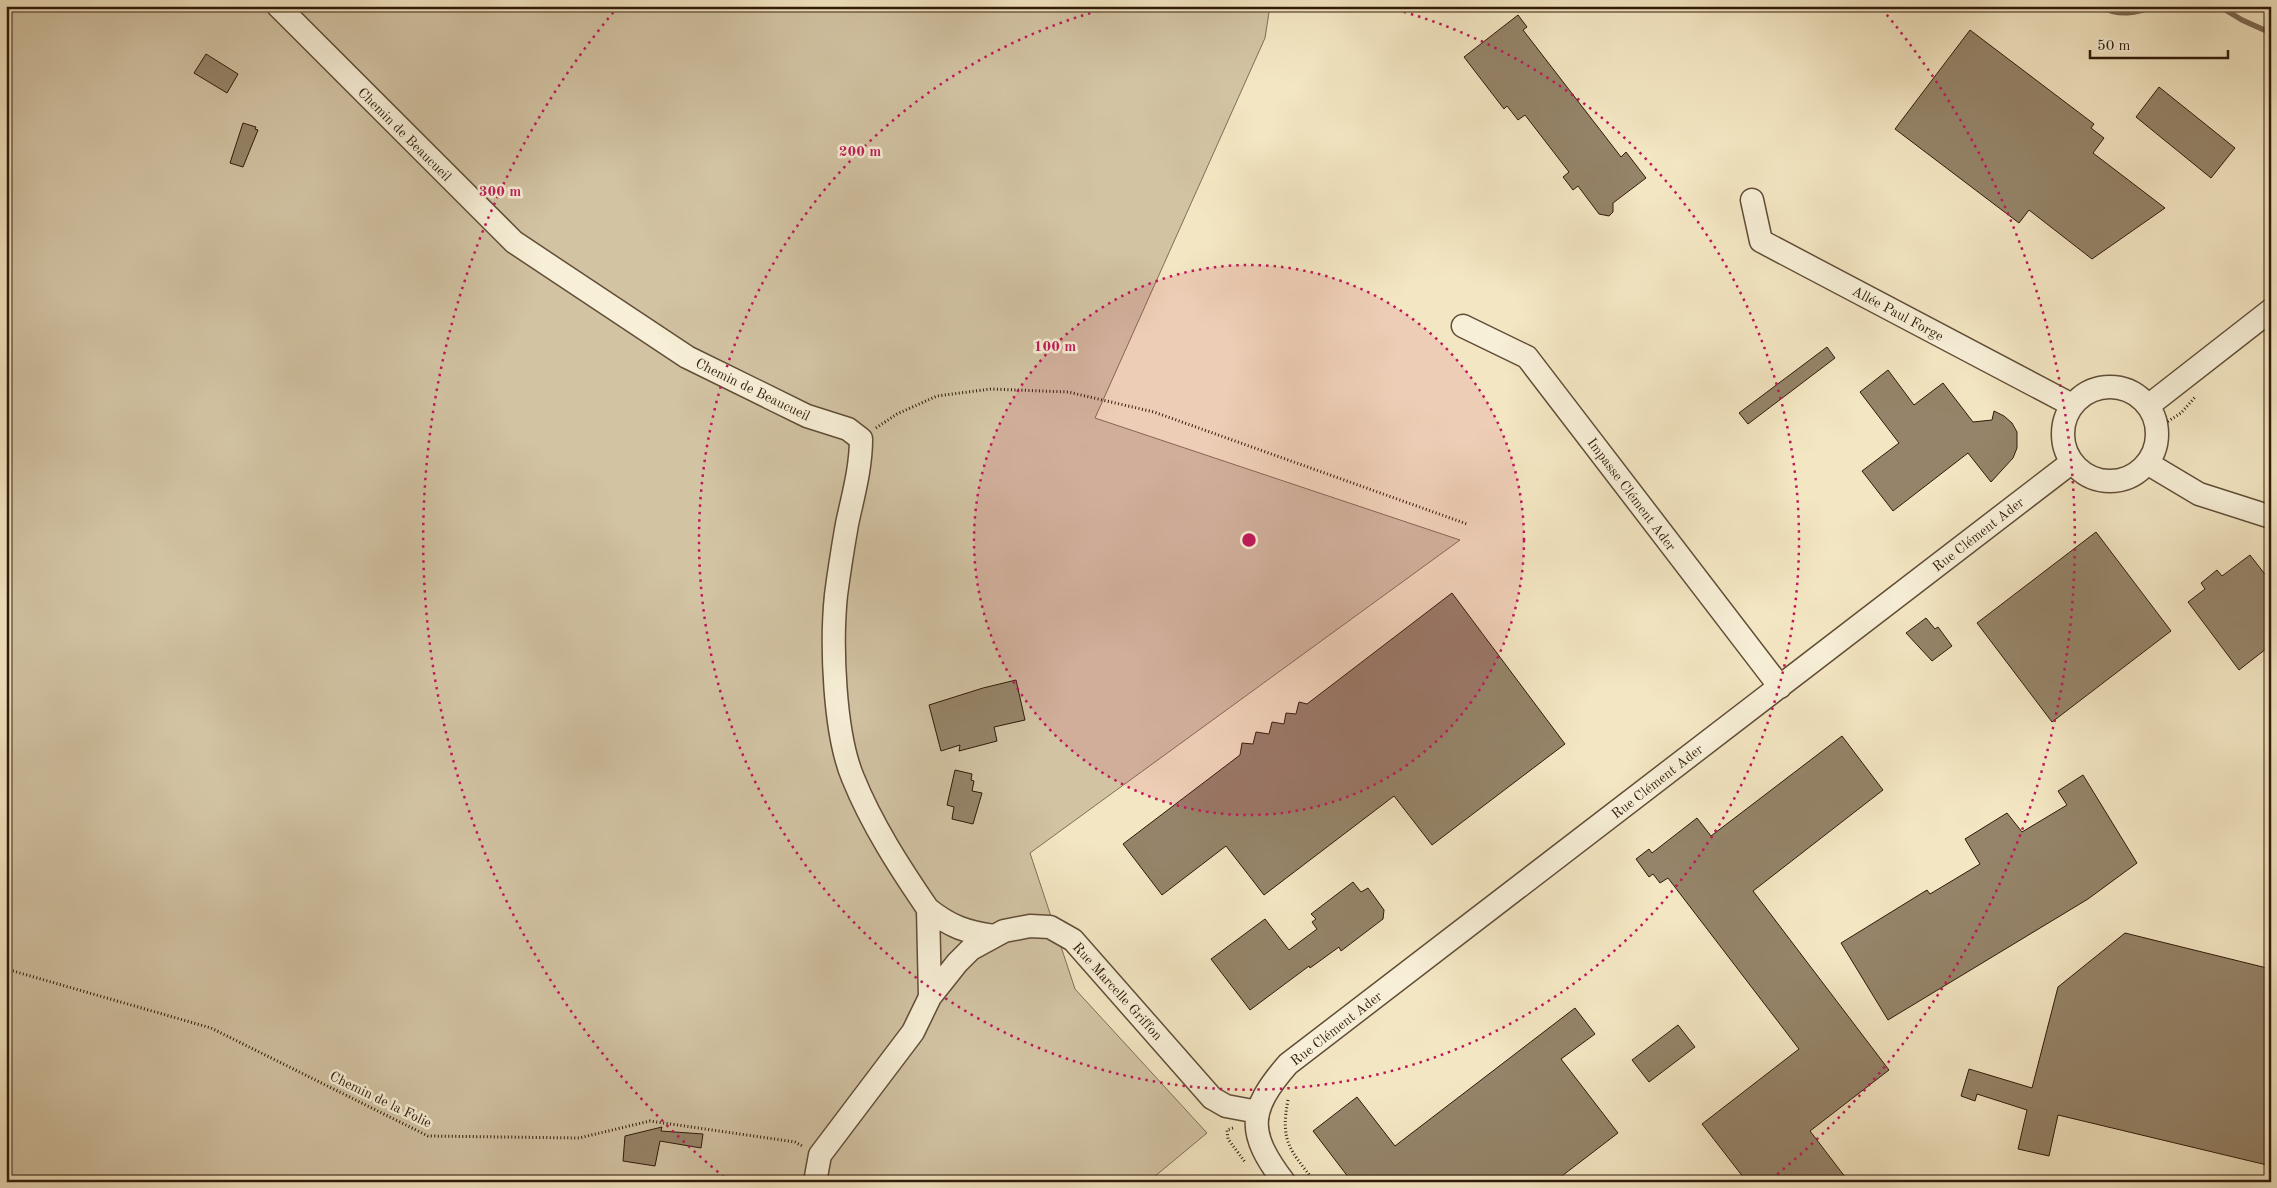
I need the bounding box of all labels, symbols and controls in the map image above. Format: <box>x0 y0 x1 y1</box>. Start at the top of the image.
scale bar <box>2090 28 2227 60</box>
text: 50 m <box>2097 39 2131 54</box>
street label: Chemin de Beaucueil <box>355 85 454 184</box>
text: 200 m <box>839 145 881 160</box>
text: 300 m <box>479 185 521 200</box>
street label: Allée Paul Forge <box>1850 284 1945 344</box>
text: 100 m <box>1034 340 1076 355</box>
street label: Chemin de Beaucueil <box>693 356 812 424</box>
street label: Impasse Clément Ader <box>1584 436 1678 554</box>
street label: Rue Clément Ader <box>1930 495 2027 575</box>
centre of rings <box>1240 531 1258 549</box>
street label: Rue Clément Ader <box>1609 742 1706 822</box>
street label: Rue Marcelle Griffon <box>1070 940 1165 1044</box>
street label: Rue Clément Ader <box>1288 989 1385 1069</box>
street label: Chemin de la Folie <box>327 1069 434 1131</box>

